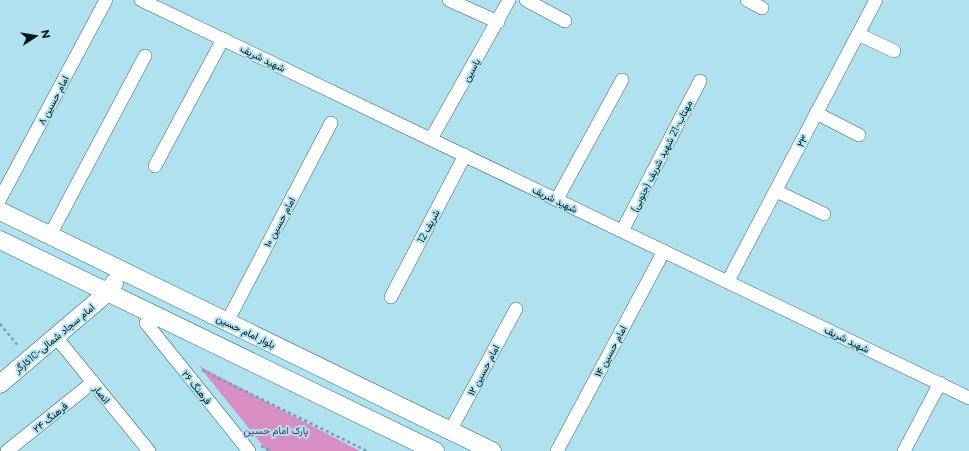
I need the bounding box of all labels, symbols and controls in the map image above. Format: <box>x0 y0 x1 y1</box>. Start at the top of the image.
north arrow <box>16 16 56 56</box>
text: N <box>38 28 54 40</box>
street label: شهید شریف <box>238 42 288 75</box>
street label: یاسین <box>460 56 483 84</box>
street label: امام حسین ۸ <box>35 73 72 127</box>
street label: مهتاب-21 شهید شریف (جنوبی) <box>628 98 695 214</box>
street label: ۲۳ <box>794 133 811 150</box>
street label: شهید شریف <box>530 183 580 216</box>
street label: امام حسین ۱۰ <box>261 195 298 250</box>
street label: شریف 12 <box>414 207 443 245</box>
street label: امام سجاد شمالی-10کارگر <box>11 301 97 376</box>
street label: بلوار امام حسین <box>214 312 277 351</box>
street label: امام حسین ۱۴ <box>591 323 629 379</box>
street label: شهید شریف <box>822 323 872 356</box>
street label: امام حسین ۱۲ <box>465 343 502 398</box>
street label: فرهنگ ۲۶ <box>179 368 215 407</box>
street label: انصار <box>90 382 113 406</box>
street label: فرهنگ ۲۴ <box>30 399 71 435</box>
park label: پارک امام حسین <box>244 424 308 438</box>

